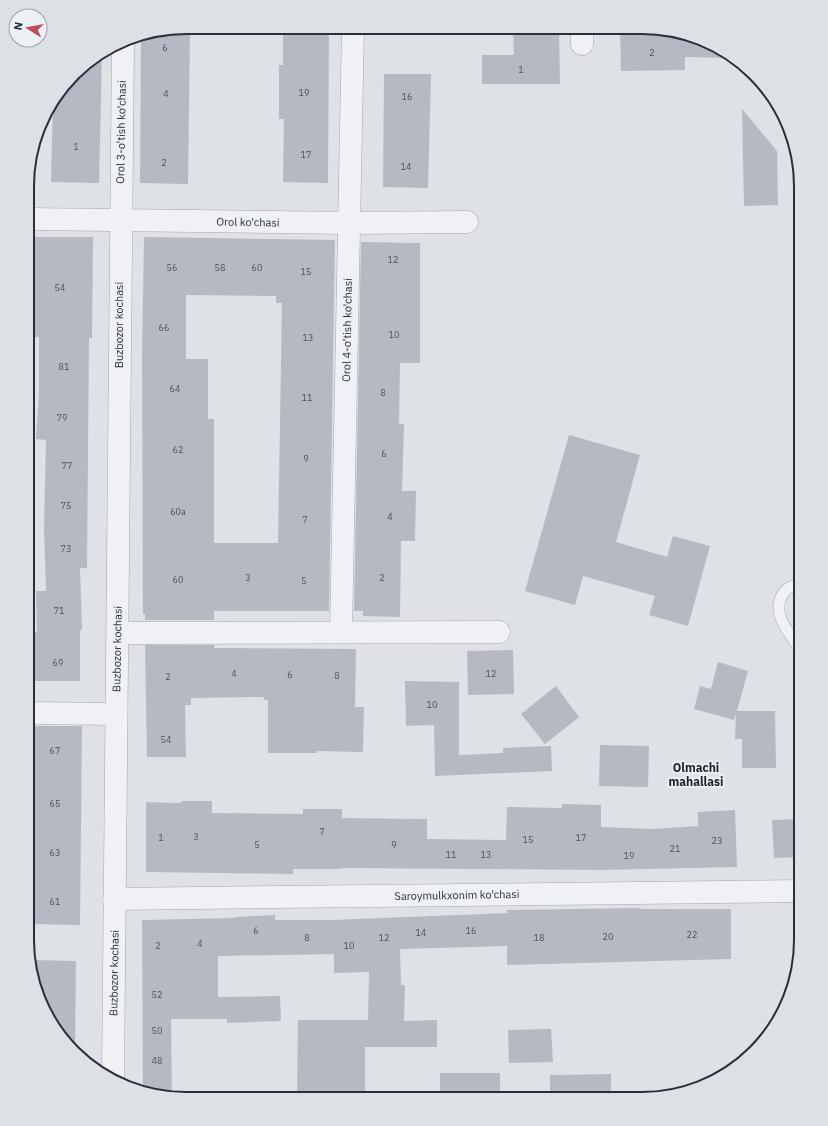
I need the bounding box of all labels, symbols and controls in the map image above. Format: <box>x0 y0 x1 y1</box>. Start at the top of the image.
north arrow <box>8 8 48 48</box>
text: N <box>11 21 26 31</box>
house number: 6 <box>162 42 168 53</box>
house number: 2 <box>649 47 655 58</box>
house number: 1 <box>518 64 524 75</box>
street label: Orol 3-o'tish ko'chasi <box>113 80 129 184</box>
house number: 19 <box>299 87 309 98</box>
house number: 4 <box>163 88 169 99</box>
house number: 16 <box>402 91 412 102</box>
house number: 1 <box>73 141 79 152</box>
house number: 17 <box>301 149 311 160</box>
house number: 2 <box>161 157 167 168</box>
house number: 14 <box>401 161 411 172</box>
street label: Orol ko'chasi <box>216 214 280 230</box>
house number: 12 <box>388 254 398 265</box>
house number: 56 <box>167 262 177 273</box>
house number: 58 <box>215 262 225 273</box>
house number: 60 <box>252 262 262 273</box>
house number: 15 <box>301 266 311 277</box>
street label: Orol 4-o'tish ko'chasi <box>339 278 355 382</box>
house number: 54 <box>55 282 65 293</box>
street label: Buzbozor kochasi <box>112 282 126 368</box>
house number: 66 <box>159 322 169 333</box>
house number: 10 <box>389 329 399 340</box>
house number: 13 <box>303 332 313 343</box>
house number: 81 <box>59 361 69 372</box>
house number: 64 <box>170 383 180 394</box>
house number: 8 <box>380 387 386 398</box>
house number: 11 <box>302 392 312 403</box>
house number: 79 <box>57 412 67 423</box>
house number: 62 <box>173 444 183 455</box>
house number: 6 <box>381 448 387 459</box>
house number: 9 <box>303 453 309 464</box>
house number: 77 <box>62 460 72 471</box>
house number: 75 <box>61 500 71 511</box>
house number: 60a <box>170 506 186 517</box>
house number: 4 <box>387 511 393 522</box>
house number: 7 <box>302 514 308 525</box>
house number: 73 <box>61 543 71 554</box>
house number: 3 <box>245 572 251 583</box>
house number: 2 <box>379 572 385 583</box>
house number: 60 <box>173 574 183 585</box>
house number: 5 <box>301 575 307 586</box>
house number: 71 <box>54 605 64 616</box>
street label: Buzbozor kochasi <box>109 606 125 692</box>
house number: 69 <box>53 657 63 668</box>
house number: 4 <box>231 668 237 679</box>
house number: 12 <box>486 668 496 679</box>
house number: 6 <box>287 669 293 680</box>
house number: 8 <box>334 670 340 681</box>
house number: 2 <box>165 671 171 682</box>
house number: 10 <box>427 699 437 710</box>
house number: 54 <box>161 734 171 745</box>
house number: 67 <box>50 745 60 756</box>
district label: Olmachi mahallasi <box>668 760 724 789</box>
house number: 65 <box>50 798 60 809</box>
house number: 7 <box>319 826 325 837</box>
house number: 3 <box>193 831 199 842</box>
house number: 1 <box>158 832 164 843</box>
house number: 17 <box>576 832 586 843</box>
house number: 15 <box>523 834 533 845</box>
house number: 23 <box>712 835 722 846</box>
house number: 5 <box>254 839 260 850</box>
house number: 9 <box>391 839 397 850</box>
house number: 21 <box>670 843 680 854</box>
house number: 63 <box>50 847 60 858</box>
house number: 11 <box>446 849 456 860</box>
house number: 13 <box>481 849 491 860</box>
house number: 19 <box>624 850 634 861</box>
street label: Saroymulkxonim ko'chasi <box>394 887 520 903</box>
house number: 61 <box>50 896 60 907</box>
house number: 6 <box>253 925 259 936</box>
house number: 16 <box>466 925 476 936</box>
house number: 14 <box>416 927 426 938</box>
house number: 22 <box>687 929 697 940</box>
street label: Buzbozor kochasi <box>106 930 122 1016</box>
house number: 20 <box>603 931 613 942</box>
house number: 8 <box>304 932 310 943</box>
house number: 12 <box>379 932 389 943</box>
house number: 18 <box>534 932 544 943</box>
house number: 4 <box>197 938 203 949</box>
house number: 2 <box>155 940 161 951</box>
house number: 10 <box>344 940 354 951</box>
house number: 52 <box>152 989 162 1000</box>
house number: 50 <box>152 1025 162 1036</box>
house number: 48 <box>152 1055 162 1066</box>

